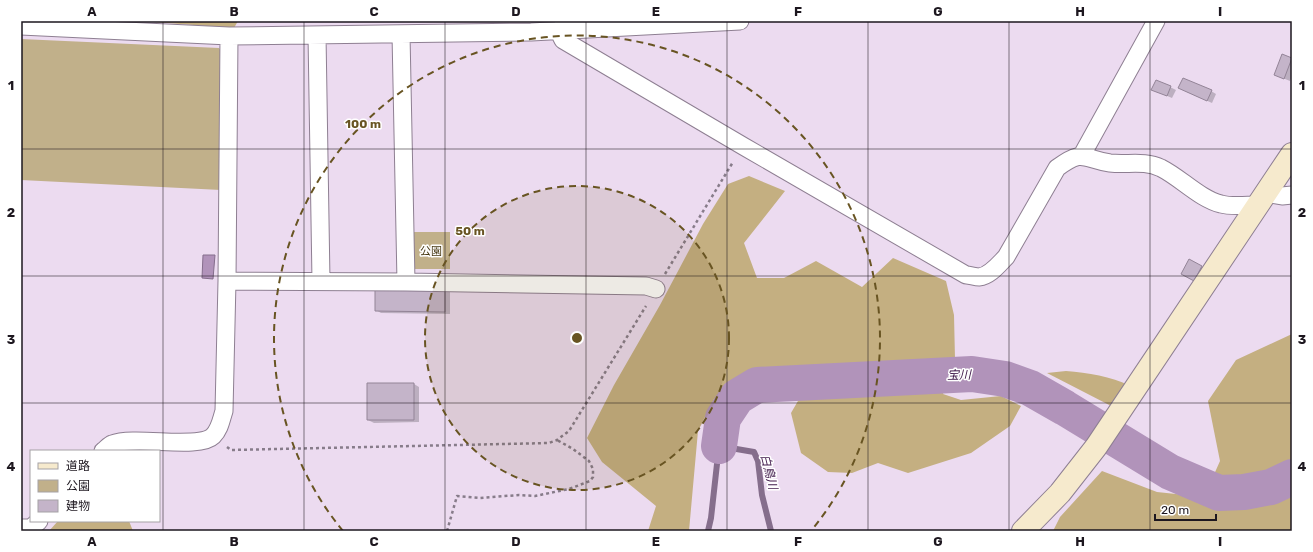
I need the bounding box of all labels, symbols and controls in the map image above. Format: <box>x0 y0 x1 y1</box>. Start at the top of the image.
text: A <box>87 4 97 19</box>
text: B <box>229 4 239 19</box>
text: C <box>369 4 379 19</box>
text: D <box>511 4 521 19</box>
text: E <box>652 4 660 19</box>
text: F <box>794 4 802 19</box>
text: G <box>933 4 943 19</box>
text: H <box>1075 4 1085 19</box>
text: I <box>1218 4 1222 19</box>
text: 1 <box>8 78 14 93</box>
text: 1 <box>1299 78 1305 93</box>
text: 100 m <box>345 117 381 131</box>
text: 2 <box>7 205 15 220</box>
text: 2 <box>1298 205 1306 220</box>
text: 50 m <box>455 224 485 238</box>
park label: 公園 <box>420 245 442 258</box>
centre of rings <box>570 331 584 345</box>
text: 3 <box>7 332 16 347</box>
text: 3 <box>1298 332 1307 347</box>
water label: 宝川 <box>947 368 973 382</box>
legend <box>30 450 160 522</box>
water label: 白鳥川 <box>758 453 781 493</box>
text: 4 <box>7 459 16 474</box>
text: 道路 <box>66 459 90 473</box>
text: 4 <box>1298 459 1307 474</box>
text: 公園 <box>66 479 90 493</box>
scale bar <box>1155 496 1216 522</box>
text: 建物 <box>66 499 90 513</box>
text: 20 m <box>1161 503 1189 517</box>
text: A <box>87 534 97 549</box>
text: B <box>229 534 239 549</box>
text: C <box>369 534 379 549</box>
text: D <box>511 534 521 549</box>
text: E <box>652 534 660 549</box>
text: F <box>794 534 802 549</box>
text: G <box>933 534 943 549</box>
text: H <box>1075 534 1085 549</box>
text: I <box>1218 534 1222 549</box>

